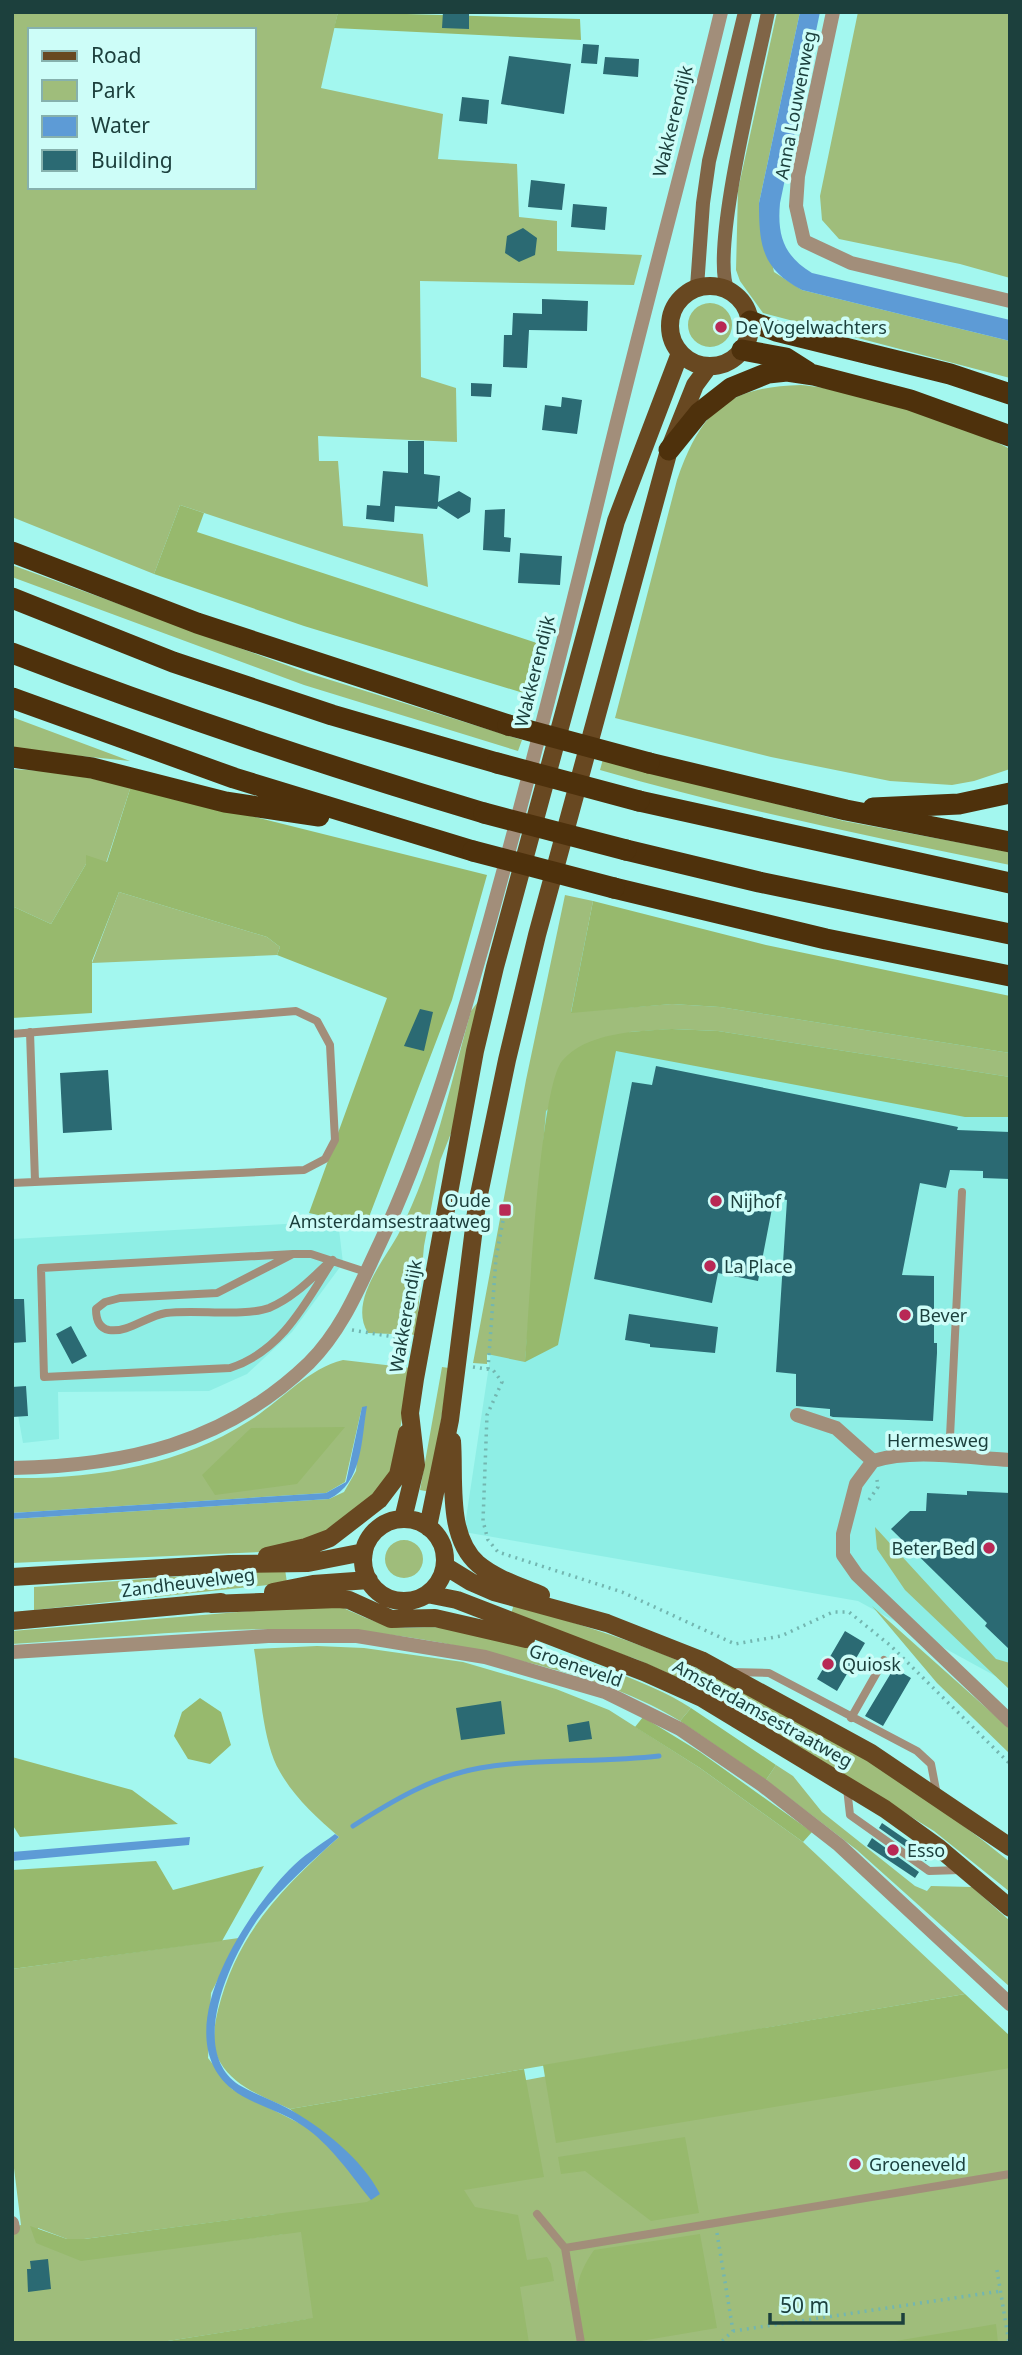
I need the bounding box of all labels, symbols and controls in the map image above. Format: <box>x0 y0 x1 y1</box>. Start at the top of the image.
legend <box>28 28 256 189</box>
street label: Anna Louwenweg <box>769 29 821 181</box>
text: Road <box>91 41 141 69</box>
street label: Wakkerendijk <box>647 62 698 179</box>
text: Park <box>91 76 136 104</box>
text: Water <box>91 111 150 139</box>
text: Building <box>91 146 173 174</box>
place label: De Vogelwachters <box>735 315 887 339</box>
marker: De Vogelwachters <box>713 319 729 335</box>
street label: Wakkerendijk <box>509 612 560 729</box>
place label: Oude Amsterdamsestraatweg <box>289 1188 491 1233</box>
place label: Nijhof <box>730 1189 782 1213</box>
marker: Nijhof <box>708 1193 724 1209</box>
marker: Oude Amsterdamsestraatweg <box>497 1202 513 1218</box>
place label: La Place <box>724 1254 793 1278</box>
street label: Wakkerendijk <box>383 1257 427 1374</box>
marker: La Place <box>702 1258 718 1274</box>
place label: Bever <box>919 1303 968 1327</box>
marker: Bever <box>897 1307 913 1323</box>
street label: Hermesweg <box>887 1428 989 1452</box>
place label: Beter Bed <box>891 1536 975 1560</box>
marker: Beter Bed <box>981 1540 997 1556</box>
street label: Zandheuvelweg <box>120 1562 256 1602</box>
street label: Groeneveld <box>526 1638 626 1692</box>
place label: Quiosk <box>842 1652 901 1676</box>
street label: Amsterdamsestraatweg <box>669 1654 857 1772</box>
marker: Quiosk <box>820 1656 836 1672</box>
place label: Esso <box>907 1838 945 1862</box>
marker: Esso <box>885 1842 901 1858</box>
place label: Groeneveld <box>869 2152 966 2176</box>
marker: Groeneveld <box>847 2156 863 2172</box>
scale bar <box>770 2282 903 2326</box>
text: 50 m <box>780 2291 829 2319</box>

